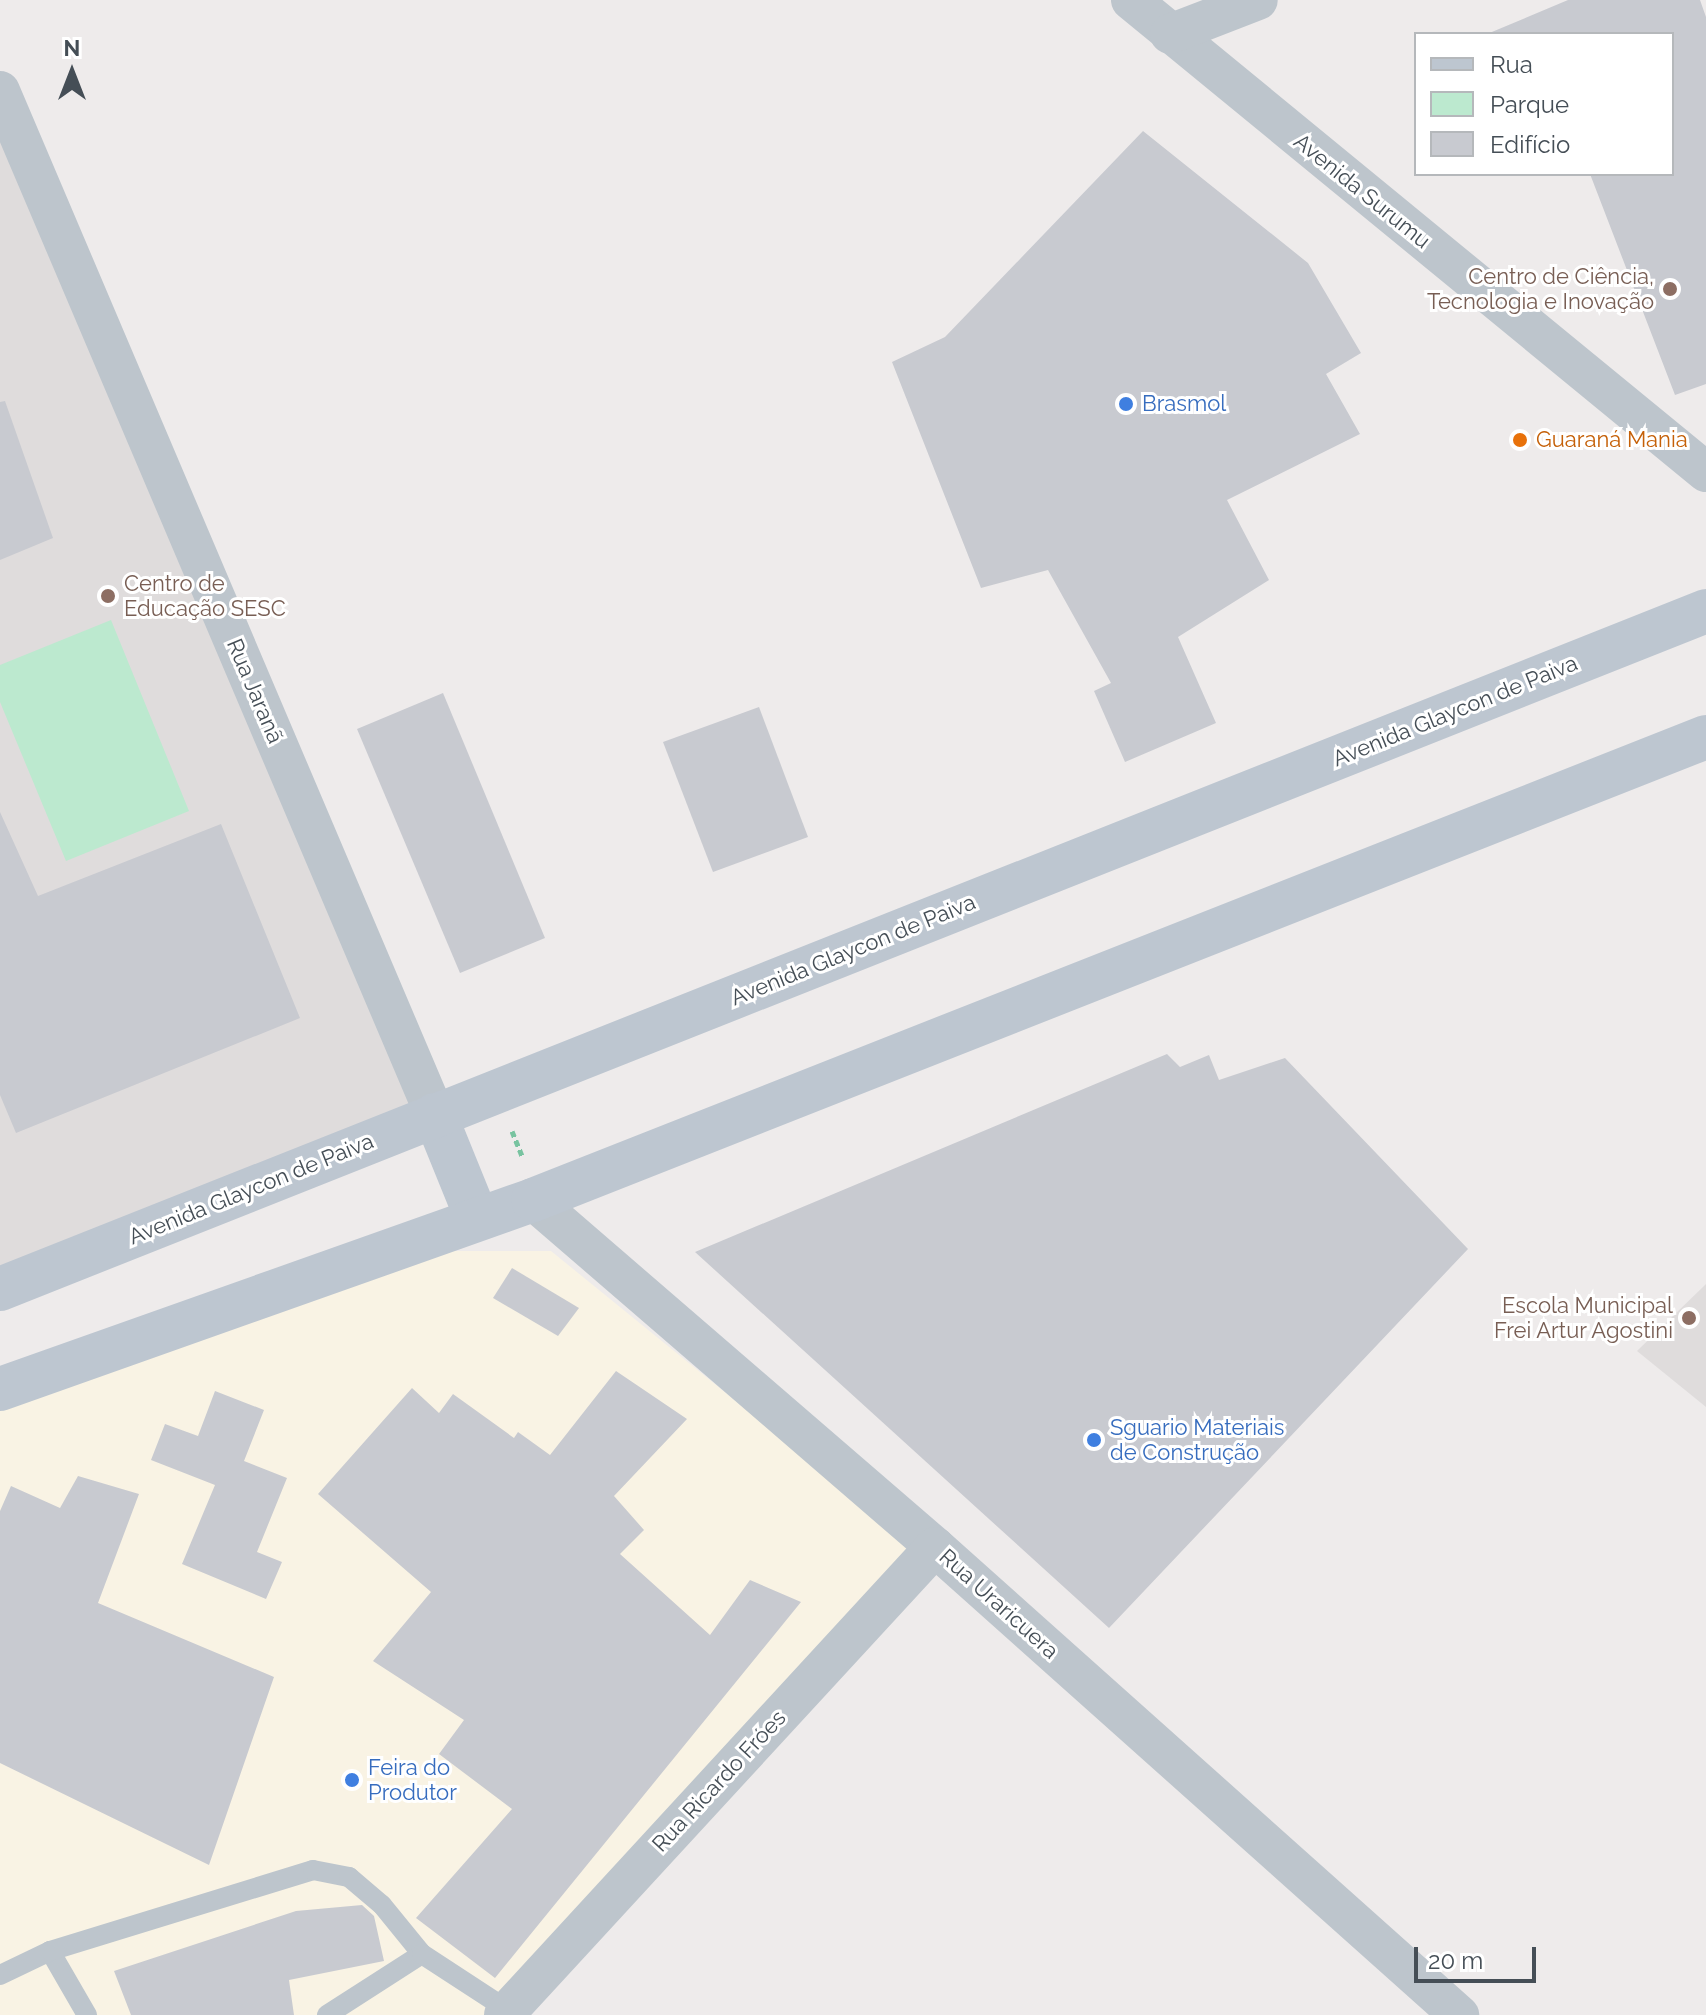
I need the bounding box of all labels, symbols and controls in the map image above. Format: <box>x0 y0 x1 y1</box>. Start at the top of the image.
north arrow <box>32 32 112 112</box>
legend <box>1414 32 1674 176</box>
text: N <box>64 35 80 61</box>
text: Rua <box>1490 50 1533 79</box>
text: Parque <box>1490 90 1569 119</box>
street label: Avenida Surumu <box>1288 128 1436 254</box>
text: Edifício <box>1490 130 1570 159</box>
place label: Centro de Ciência, Tecnologia e Inovação <box>1427 263 1654 314</box>
marker: Centro de Ciência, Tecnologia e Inovação <box>1661 280 1679 298</box>
place label: Brasmol <box>1142 391 1226 417</box>
marker: Brasmol <box>1117 395 1135 413</box>
place label: Guaraná Mania <box>1536 427 1688 453</box>
marker: Guaraná Mania <box>1511 431 1529 449</box>
place label: Centro de Educação SESC <box>124 570 286 622</box>
marker: Centro de Educação SESC <box>99 587 117 605</box>
street label: Rua Jaranã <box>221 634 289 748</box>
street label: Avenida Glaycon de Paiva <box>1329 650 1581 772</box>
street label: Avenida Glaycon de Paiva <box>727 889 979 1011</box>
street label: Avenida Glaycon de Paiva <box>125 1128 377 1250</box>
place label: Escola Municipal Frei Artur Agostini <box>1492 1292 1673 1344</box>
marker: Escola Municipal Frei Artur Agostini <box>1680 1309 1698 1327</box>
place label: Sguario Materiais de Construção <box>1110 1414 1284 1466</box>
marker: Sguario Materiais de Construção <box>1085 1431 1103 1449</box>
street label: Rua Uraricuera <box>934 1544 1064 1664</box>
street label: Rua Ricardo Fróes <box>647 1705 791 1857</box>
place label: Feira do Produtor <box>368 1754 457 1806</box>
marker: Feira do Produtor <box>343 1771 361 1789</box>
scale bar <box>1418 1931 1540 1981</box>
text: 20 m <box>1428 1946 1483 1975</box>

